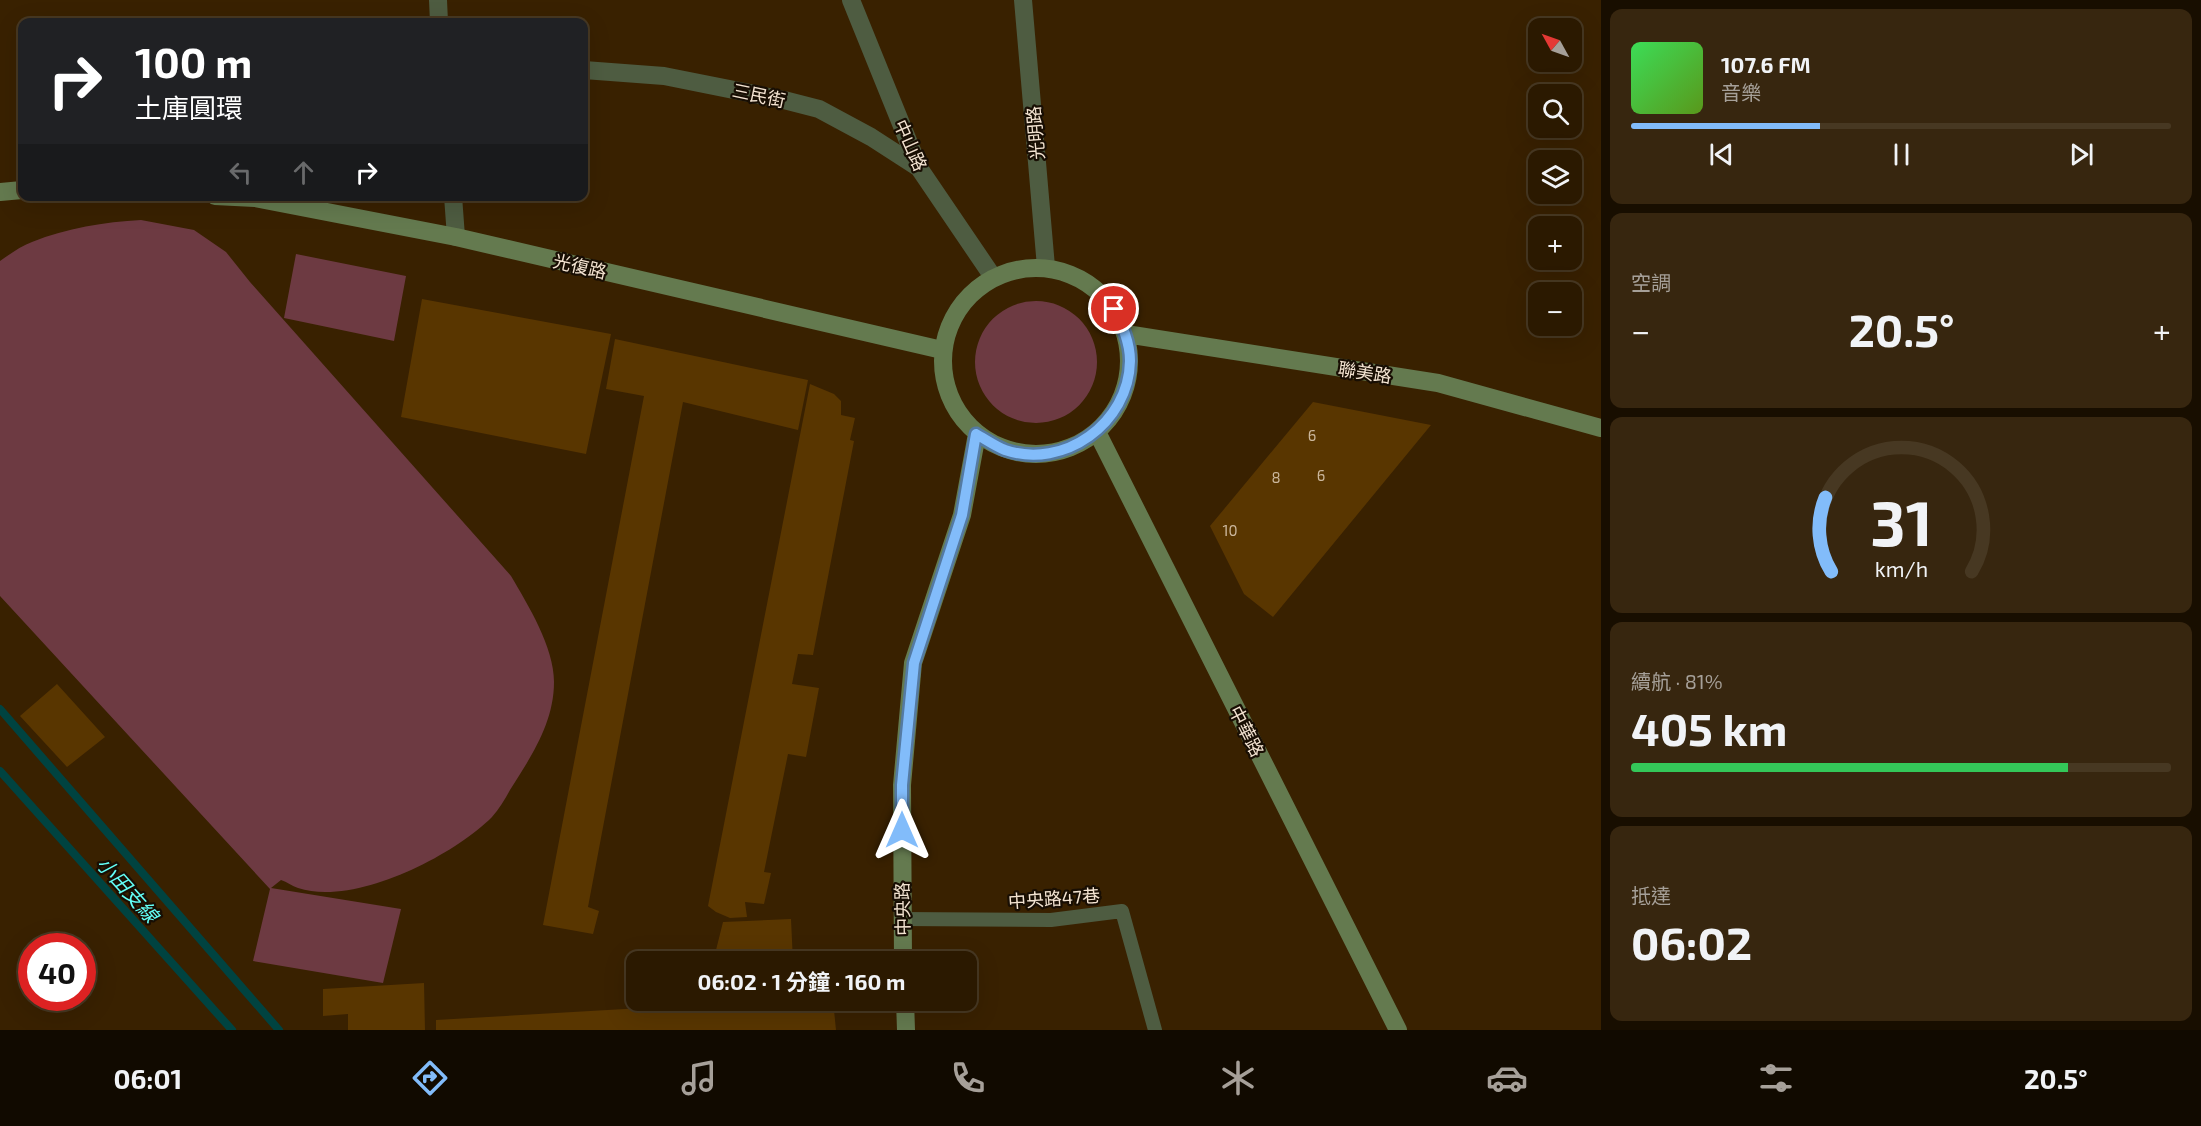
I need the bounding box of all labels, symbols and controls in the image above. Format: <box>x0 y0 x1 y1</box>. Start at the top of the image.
north arrow <box>1528 18 1582 72</box>
map controls <box>1528 18 1582 336</box>
text: 100 m <box>135 36 252 86</box>
icon: right <box>36 42 114 120</box>
text: 107.6 FM <box>1721 51 1811 77</box>
street label: 三民街 <box>730 79 788 111</box>
text: 音樂 <box>1721 80 1761 104</box>
button: search <box>1528 84 1582 138</box>
text: 土庫圓環 <box>135 91 243 123</box>
street label: 光明路 <box>1022 105 1048 161</box>
street label: 中山路 <box>890 116 932 174</box>
icon: previous <box>1705 138 1738 171</box>
icon: pause <box>1885 138 1918 171</box>
icon: next <box>2065 138 2098 171</box>
button: layers <box>1528 150 1582 204</box>
icon: left <box>224 156 257 189</box>
icon: ahead <box>287 156 320 189</box>
icon: right <box>350 156 383 189</box>
button: + <box>1528 216 1582 270</box>
street label: 光復路 <box>551 249 609 283</box>
text: 空調 <box>1631 270 1671 294</box>
button: − <box>1528 282 1582 336</box>
pin <box>1088 283 1139 334</box>
icon: arrive <box>1097 292 1130 325</box>
text: 20.5° <box>1849 302 1954 356</box>
text: − <box>1631 310 1650 350</box>
text: + <box>2153 310 2171 350</box>
street label: 聯美路 <box>1337 357 1393 387</box>
house number: 6 <box>1308 426 1316 444</box>
house number: 6 <box>1317 466 1325 484</box>
house number: 8 <box>1271 468 1281 486</box>
text: 31 <box>1870 484 1932 559</box>
house number: 10 <box>1222 521 1238 539</box>
text: km/h <box>1874 556 1928 581</box>
text: 續航 · 81% <box>1631 669 1723 693</box>
text: 405 km <box>1631 701 1787 755</box>
street label: 中華路 <box>1225 702 1269 760</box>
position arrow <box>870 798 934 862</box>
water label: 小田支線 <box>92 851 165 928</box>
street label: 中央路 <box>891 882 913 936</box>
text: 抵達 <box>1631 883 1671 907</box>
street label: 中央路47巷 <box>1007 884 1101 912</box>
text: 06:02 <box>1631 915 1752 969</box>
speed limit sign: 40 <box>18 933 96 1011</box>
text: 06:02 · 1 分鐘 · 160 m <box>698 968 906 994</box>
icon: directions <box>409 1057 451 1099</box>
icon: music <box>678 1057 720 1099</box>
icon: phone <box>947 1057 989 1099</box>
icon: climate <box>1217 1057 1259 1099</box>
icon: car <box>1486 1057 1528 1099</box>
icon: filters <box>1755 1057 1797 1099</box>
text: 06:01 <box>114 1062 182 1094</box>
text: 20.5° <box>2024 1062 2087 1094</box>

